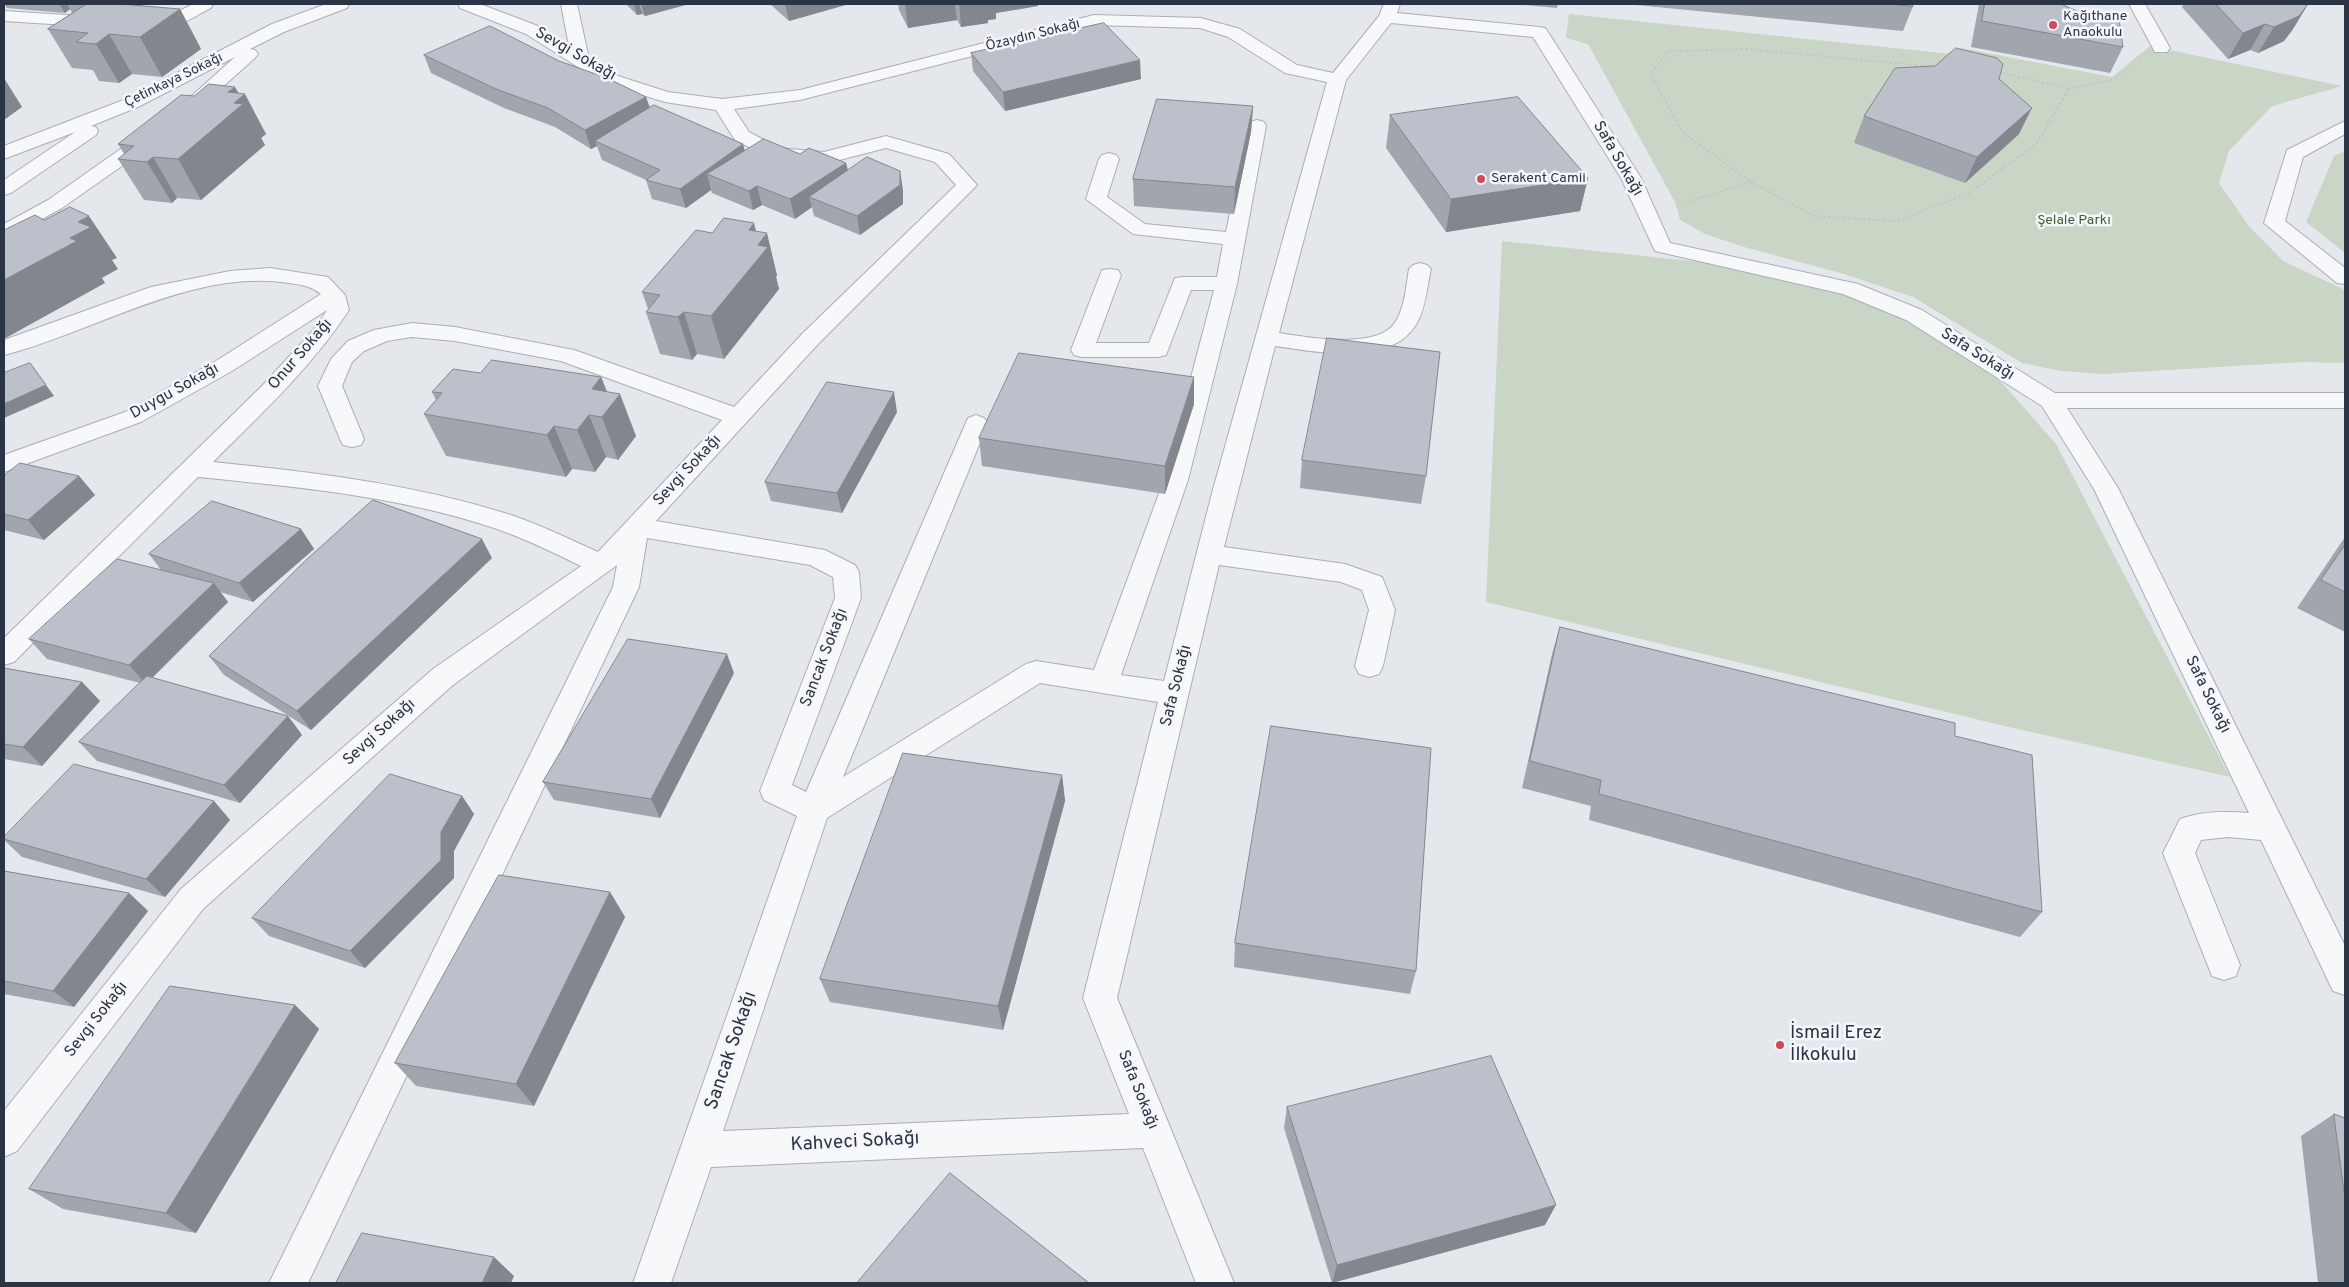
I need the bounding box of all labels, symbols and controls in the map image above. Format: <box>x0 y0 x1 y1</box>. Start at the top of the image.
place label: Kağıthane Anaokulu <box>2063 9 2127 41</box>
street label: Özaydın Sokağı <box>984 16 1082 56</box>
marker: Kağıthane Anaokulu <box>2047 19 2059 31</box>
street label: Sevgi Sokağı <box>531 24 619 86</box>
street label: Çetinkaya Sokağı <box>122 50 226 112</box>
street label: Safa Sokağı <box>1588 118 1646 200</box>
place label: Serakent Camii <box>1491 171 1586 187</box>
marker: Serakent Camii <box>1475 173 1487 185</box>
park label: Şelale Parkı <box>2037 213 2111 229</box>
street label: Onur Sokağı <box>265 315 337 395</box>
street label: Safa Sokağı <box>1936 325 2018 385</box>
street label: Duygu Sokağı <box>127 360 223 424</box>
street label: Sevgi Sokağı <box>650 431 726 511</box>
street label: Sancak Sokağı <box>797 606 853 710</box>
street label: Safa Sokağı <box>1158 643 1196 729</box>
street label: Safa Sokağı <box>2180 653 2234 737</box>
street label: Sevgi Sokağı <box>340 696 420 770</box>
street label: Sevgi Sokağı <box>62 978 132 1062</box>
street label: Sancak Sokağı <box>701 989 763 1113</box>
place label: İsmail Erez İlkokulu <box>1790 1023 1882 1067</box>
marker: İsmail Erez İlkokulu <box>1774 1039 1786 1051</box>
street label: Safa Sokağı <box>1112 1048 1162 1132</box>
street label: Kahveci Sokağı <box>790 1128 920 1158</box>

